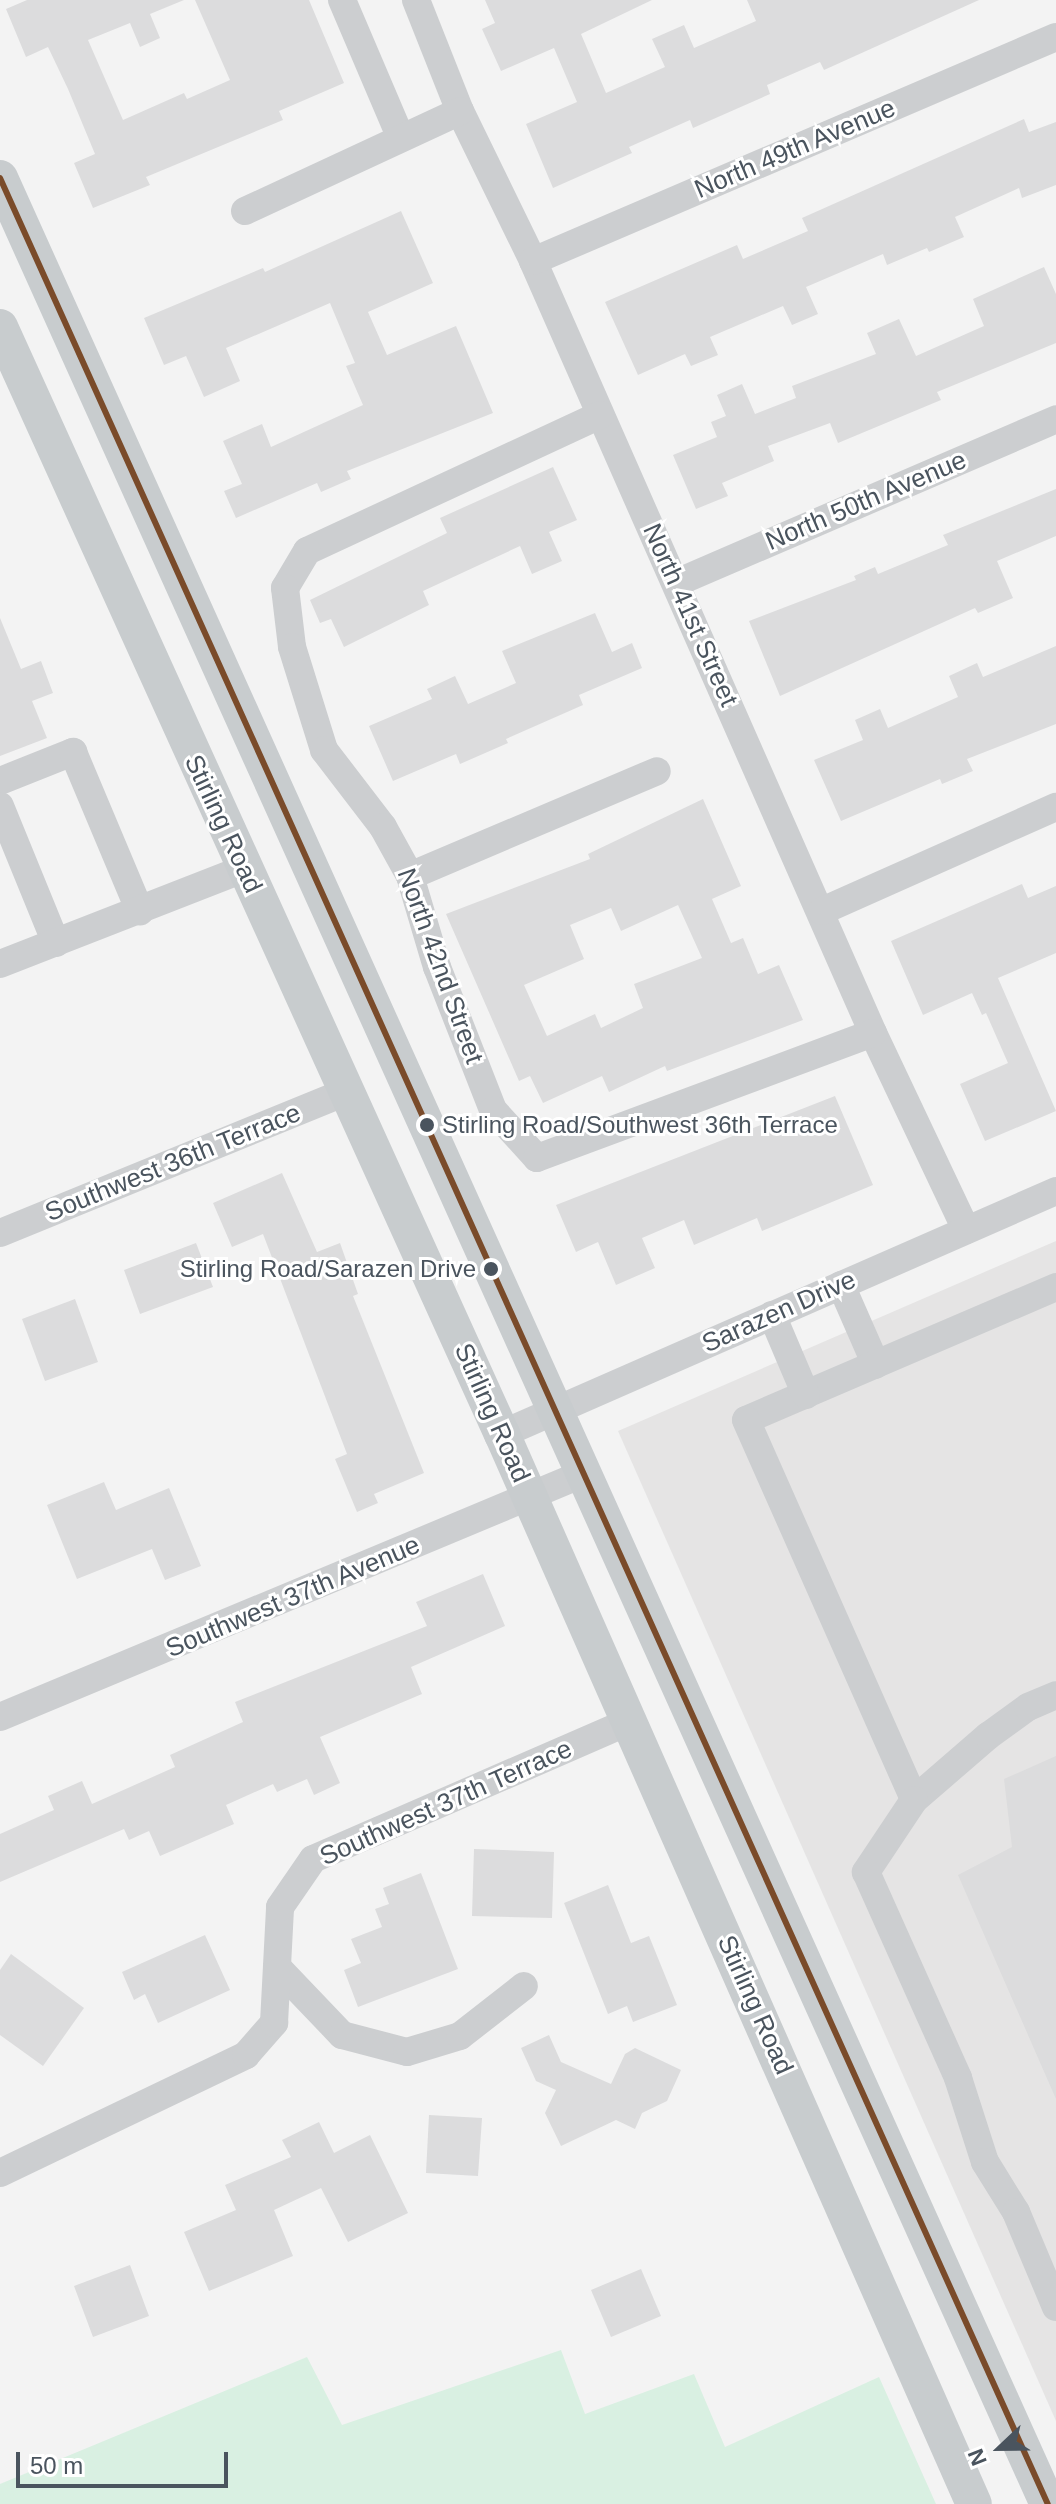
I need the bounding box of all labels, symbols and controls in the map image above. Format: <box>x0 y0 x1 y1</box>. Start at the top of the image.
street label: North 49th Avenue <box>689 92 901 206</box>
street label: North 50th Avenue <box>760 444 972 558</box>
street label: North 41st Street <box>636 519 744 711</box>
street label: Stirling Road <box>177 750 269 898</box>
street label: North 42nd Street <box>390 864 490 1068</box>
street label: Southwest 36th Terrace <box>41 1097 305 1229</box>
place label: Stirling Road/Southwest 36th Terrace <box>442 1111 838 1139</box>
marker: Stirling Road/Southwest 36th Terrace <box>419 1117 435 1133</box>
place label: Stirling Road/Sarazen Drive <box>180 1255 476 1283</box>
marker: Stirling Road/Sarazen Drive <box>483 1261 499 1277</box>
street label: Sarazen Drive <box>697 1264 861 1360</box>
street label: Stirling Road <box>447 1339 537 1487</box>
street label: Southwest 37th Avenue <box>161 1529 425 1665</box>
street label: Southwest 37th Terrace <box>315 1733 577 1873</box>
street label: Stirling Road <box>710 1931 800 2079</box>
north arrow <box>960 2408 1040 2488</box>
scale bar <box>20 2436 232 2486</box>
text: N <box>963 2445 992 2469</box>
text: 50 m <box>30 2452 83 2479</box>

